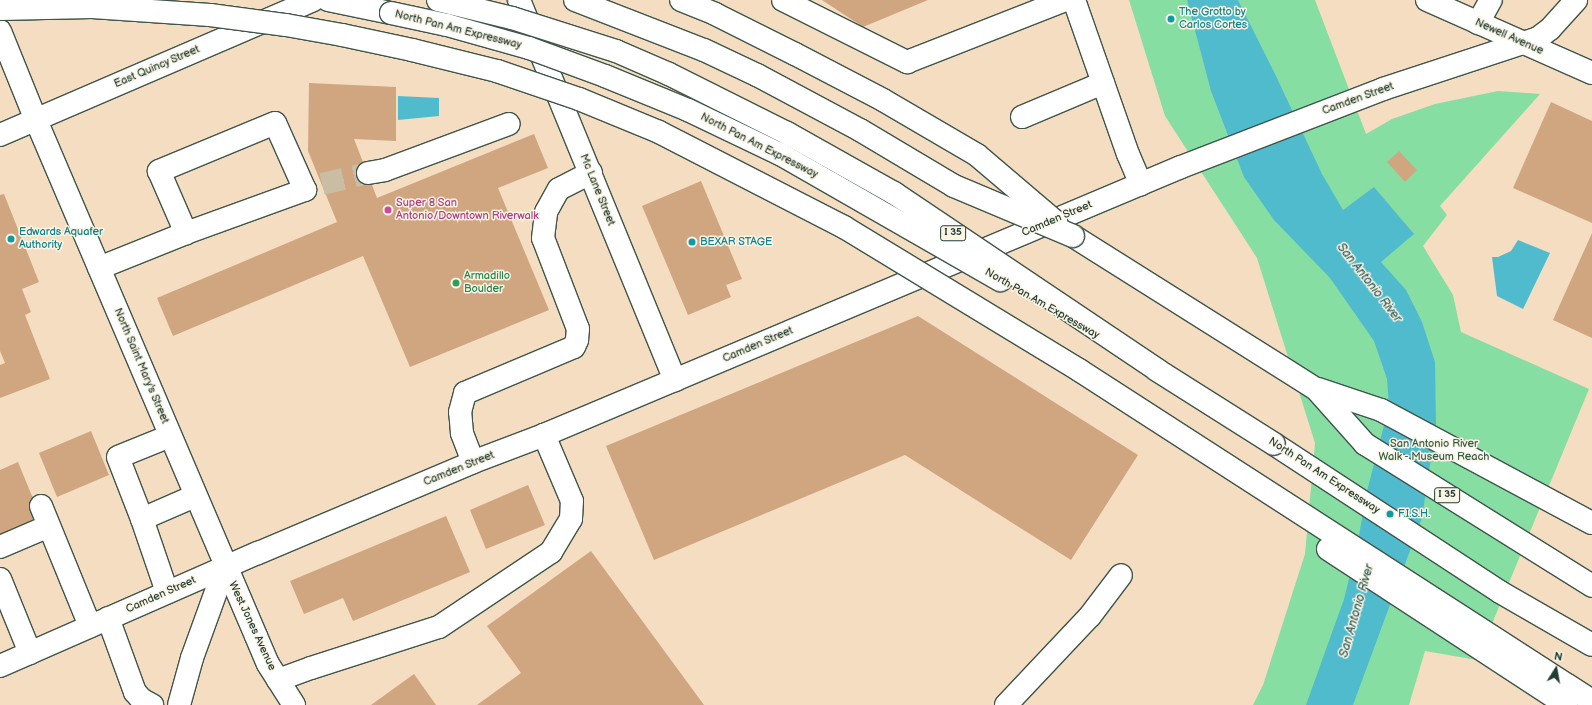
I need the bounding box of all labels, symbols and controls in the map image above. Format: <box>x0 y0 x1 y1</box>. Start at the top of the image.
place label: The Grotto by Carlos Cortes <box>1179 6 1247 32</box>
street label: North Pan Am Expressway <box>393 8 523 52</box>
marker: The Grotto by Carlos Cortes <box>1166 14 1176 24</box>
street label: Newell Avenue <box>1473 16 1545 58</box>
street label: East Quincy Street <box>112 43 202 91</box>
street label: Camden Street <box>1320 80 1396 118</box>
street label: North Pan Am Expressway <box>698 111 820 181</box>
street label: Mc Lane Street <box>577 152 617 228</box>
place label: Super 8 San Antonio/Downtown Riverwalk <box>396 197 539 223</box>
street label: Camden Street <box>1020 198 1094 240</box>
marker: Super 8 San Antonio/Downtown Riverwalk <box>383 205 393 215</box>
road number: I 35 <box>940 225 966 241</box>
place label: Edwards Aquafer Authority <box>19 226 103 252</box>
marker: Edwards Aquafer Authority <box>6 234 16 244</box>
place label: BEXAR STAGE <box>700 235 772 249</box>
marker: BEXAR STAGE <box>687 237 697 247</box>
water label: San Antonio River <box>1334 241 1404 325</box>
street label: North Pan Am Expressway <box>982 266 1102 342</box>
place label: Armadillo Boulder <box>464 270 510 296</box>
marker: Armadillo Boulder <box>451 278 461 288</box>
street label: North Saint Mary's Street <box>111 306 171 426</box>
street label: Camden Street <box>721 324 795 366</box>
street label: North Pan Am Expressway <box>1266 435 1382 517</box>
park label: San Antonio River Walk - Museum Reach <box>1378 438 1490 464</box>
street label: Camden Street <box>422 449 496 489</box>
road number: I 35 <box>1434 487 1460 503</box>
place label: F.I.S.H. <box>1398 507 1430 521</box>
marker: F.I.S.H. <box>1385 509 1395 519</box>
water label: San Antonio River <box>1337 563 1377 659</box>
street label: Camden Street <box>124 574 198 616</box>
street label: West Jones Avenue <box>225 579 279 673</box>
north arrow <box>1536 649 1576 689</box>
text: N <box>1553 650 1564 664</box>

